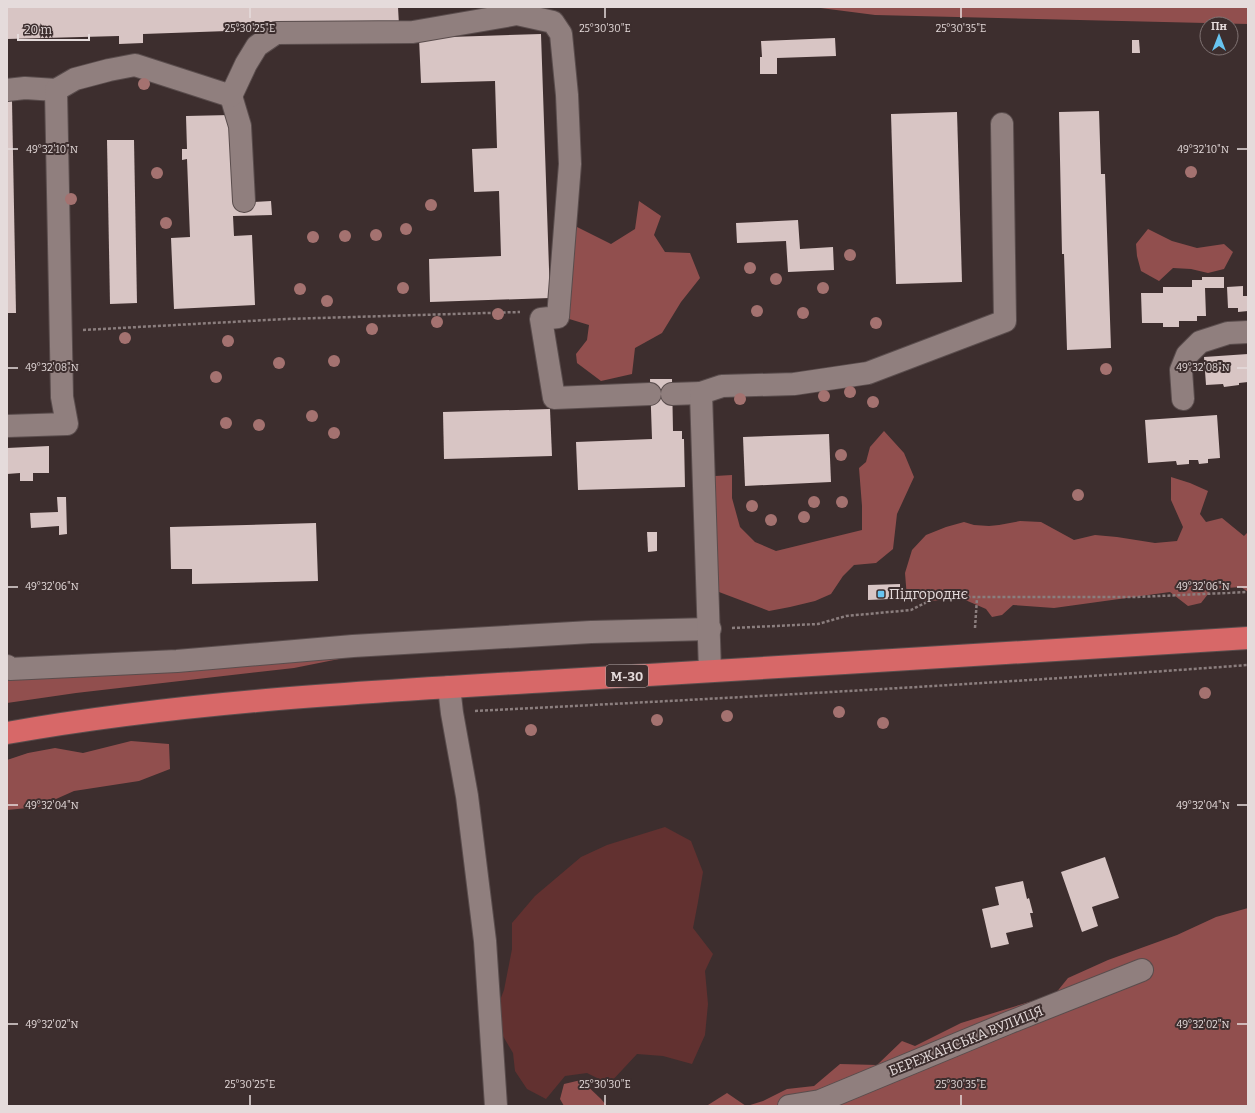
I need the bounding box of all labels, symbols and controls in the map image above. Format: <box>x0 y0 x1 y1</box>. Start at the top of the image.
scale bar <box>18 16 89 42</box>
north arrow <box>1199 16 1239 56</box>
text: Пн <box>1211 20 1228 33</box>
text: 20 m <box>24 23 53 37</box>
text: 25°30'25"E <box>225 23 275 35</box>
text: 25°30'30"E <box>579 23 631 35</box>
text: 25°30'35"E <box>936 23 986 35</box>
text: 49°32'10"N <box>26 144 78 156</box>
text: 49°32'10"N <box>1177 144 1229 156</box>
text: 49°32'08"N <box>25 362 79 374</box>
text: 49°32'08"N <box>1176 362 1230 374</box>
text: 49°32'06"N <box>25 581 79 593</box>
text: 49°32'06"N <box>1176 581 1230 593</box>
place label: Підгороднє <box>889 586 968 603</box>
marker: Підгороднє <box>876 589 886 599</box>
road number: М-30 <box>606 665 648 687</box>
text: 49°32'04"N <box>25 800 79 812</box>
text: 49°32'04"N <box>1176 800 1230 812</box>
street label: БЕРЕЖАНСЬКА ВУЛИЦЯ <box>886 1002 1046 1080</box>
text: 49°32'02"N <box>25 1019 79 1031</box>
text: 49°32'02"N <box>1176 1019 1230 1031</box>
text: 25°30'25"E <box>225 1079 275 1091</box>
text: 25°30'30"E <box>579 1079 631 1091</box>
text: 25°30'35"E <box>936 1079 986 1091</box>

